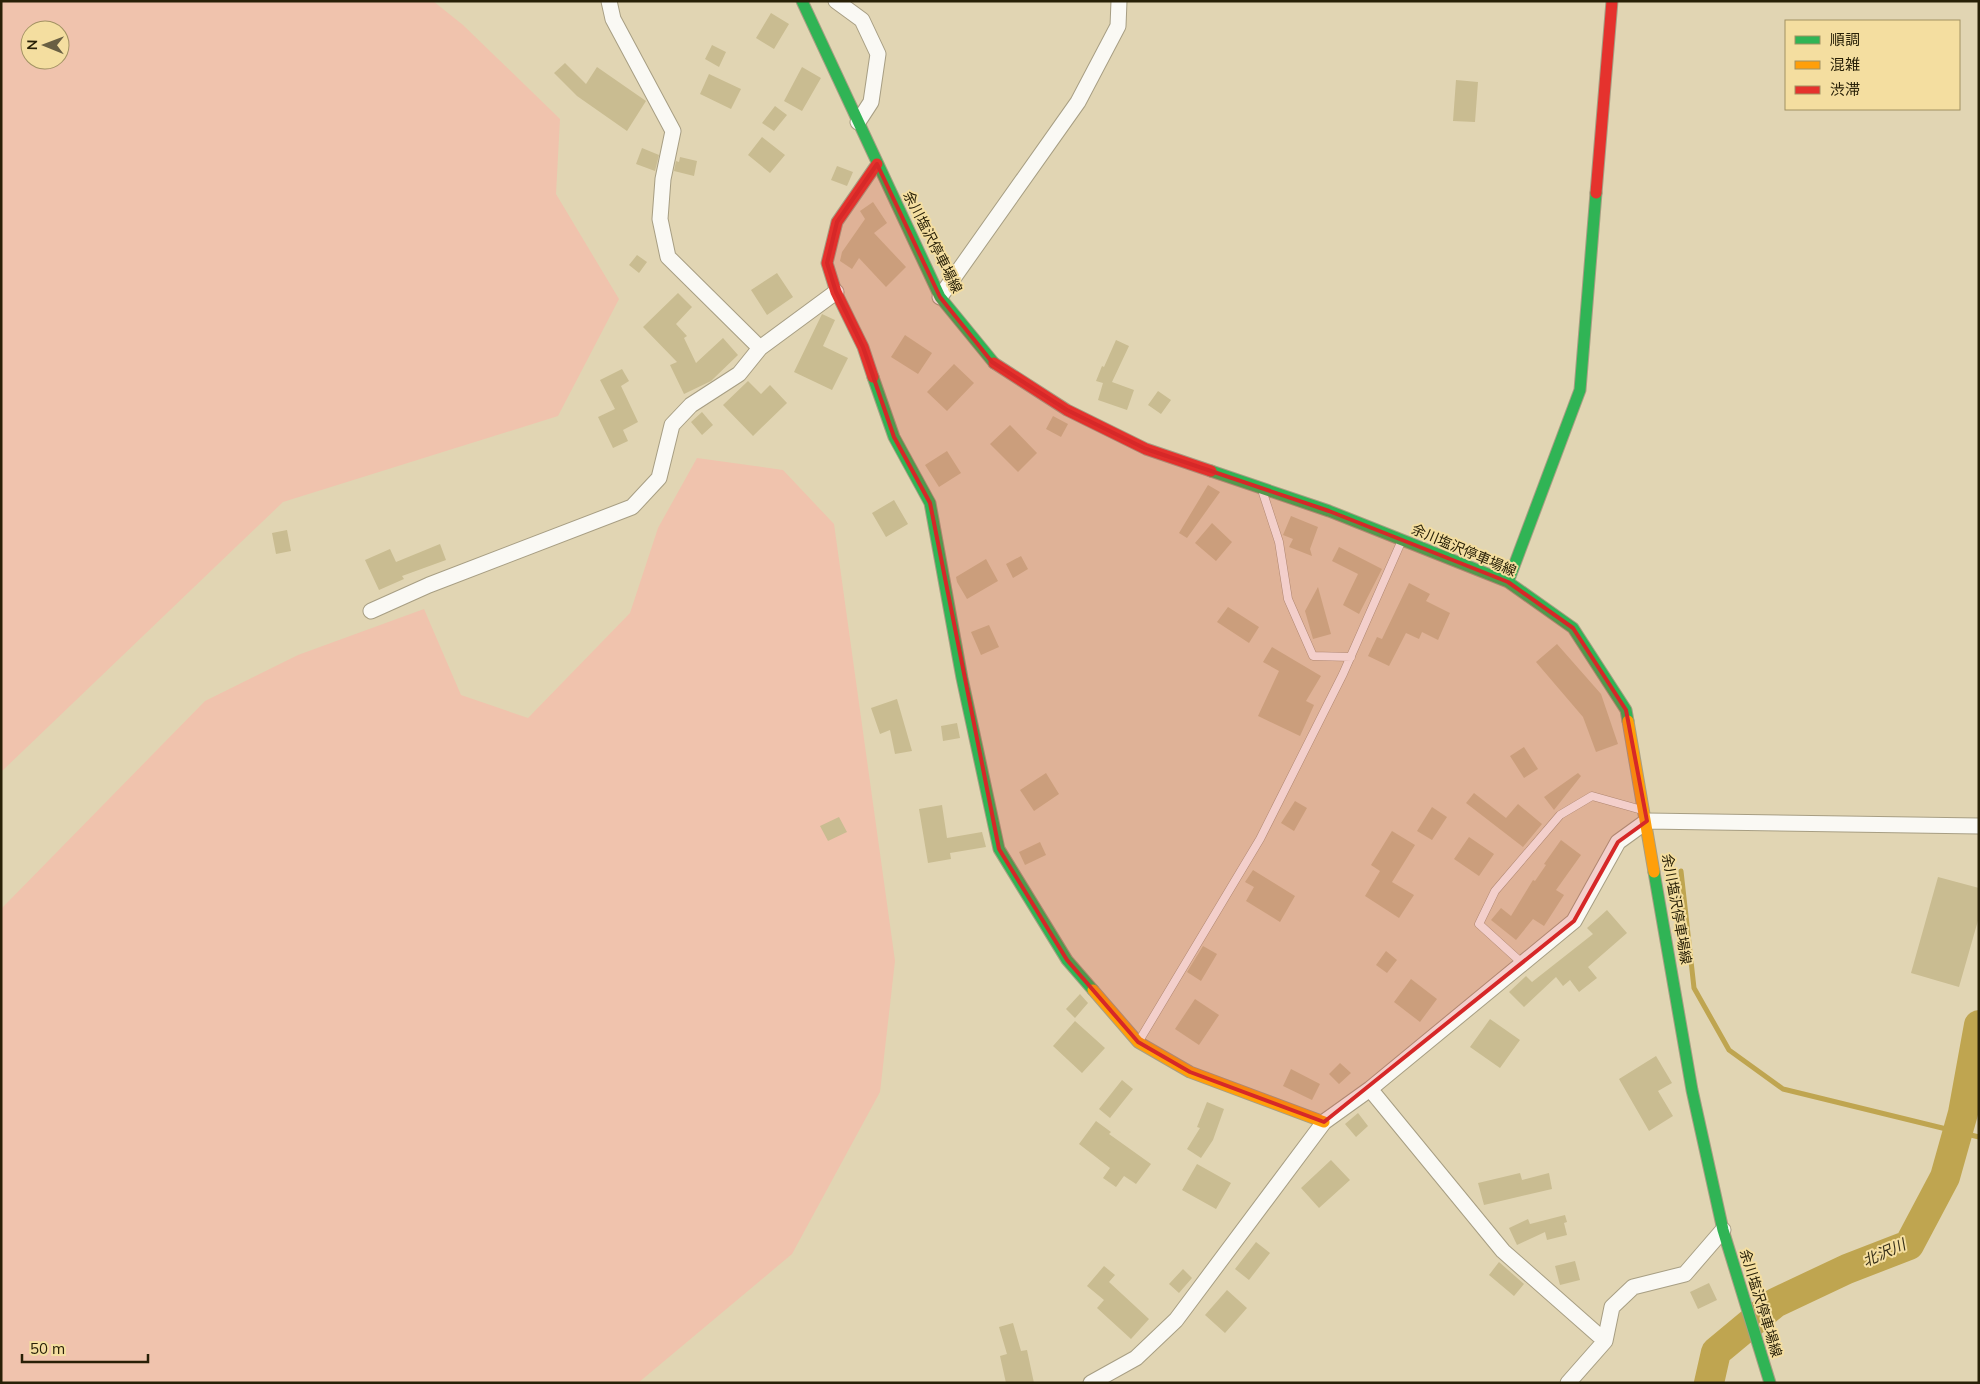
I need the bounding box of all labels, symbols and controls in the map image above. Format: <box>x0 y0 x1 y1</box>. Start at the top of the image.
north arrow <box>20 20 70 70</box>
legend <box>1785 20 1960 110</box>
text: 順調 <box>1830 30 1860 49</box>
text: N <box>23 39 41 50</box>
text: 混雑 <box>1830 55 1860 74</box>
text: 渋滞 <box>1830 80 1860 99</box>
street label: 余川塩沢停車場線 <box>900 188 966 296</box>
street label: 余川塩沢停車場線 <box>1409 520 1519 580</box>
street label: 余川塩沢停車場線 <box>1658 852 1696 966</box>
water label: 北沢川 <box>1859 1234 1910 1270</box>
street label: 余川塩沢停車場線 <box>1736 1247 1786 1359</box>
scale bar <box>22 1332 149 1364</box>
text: 50 m <box>30 1339 65 1358</box>

